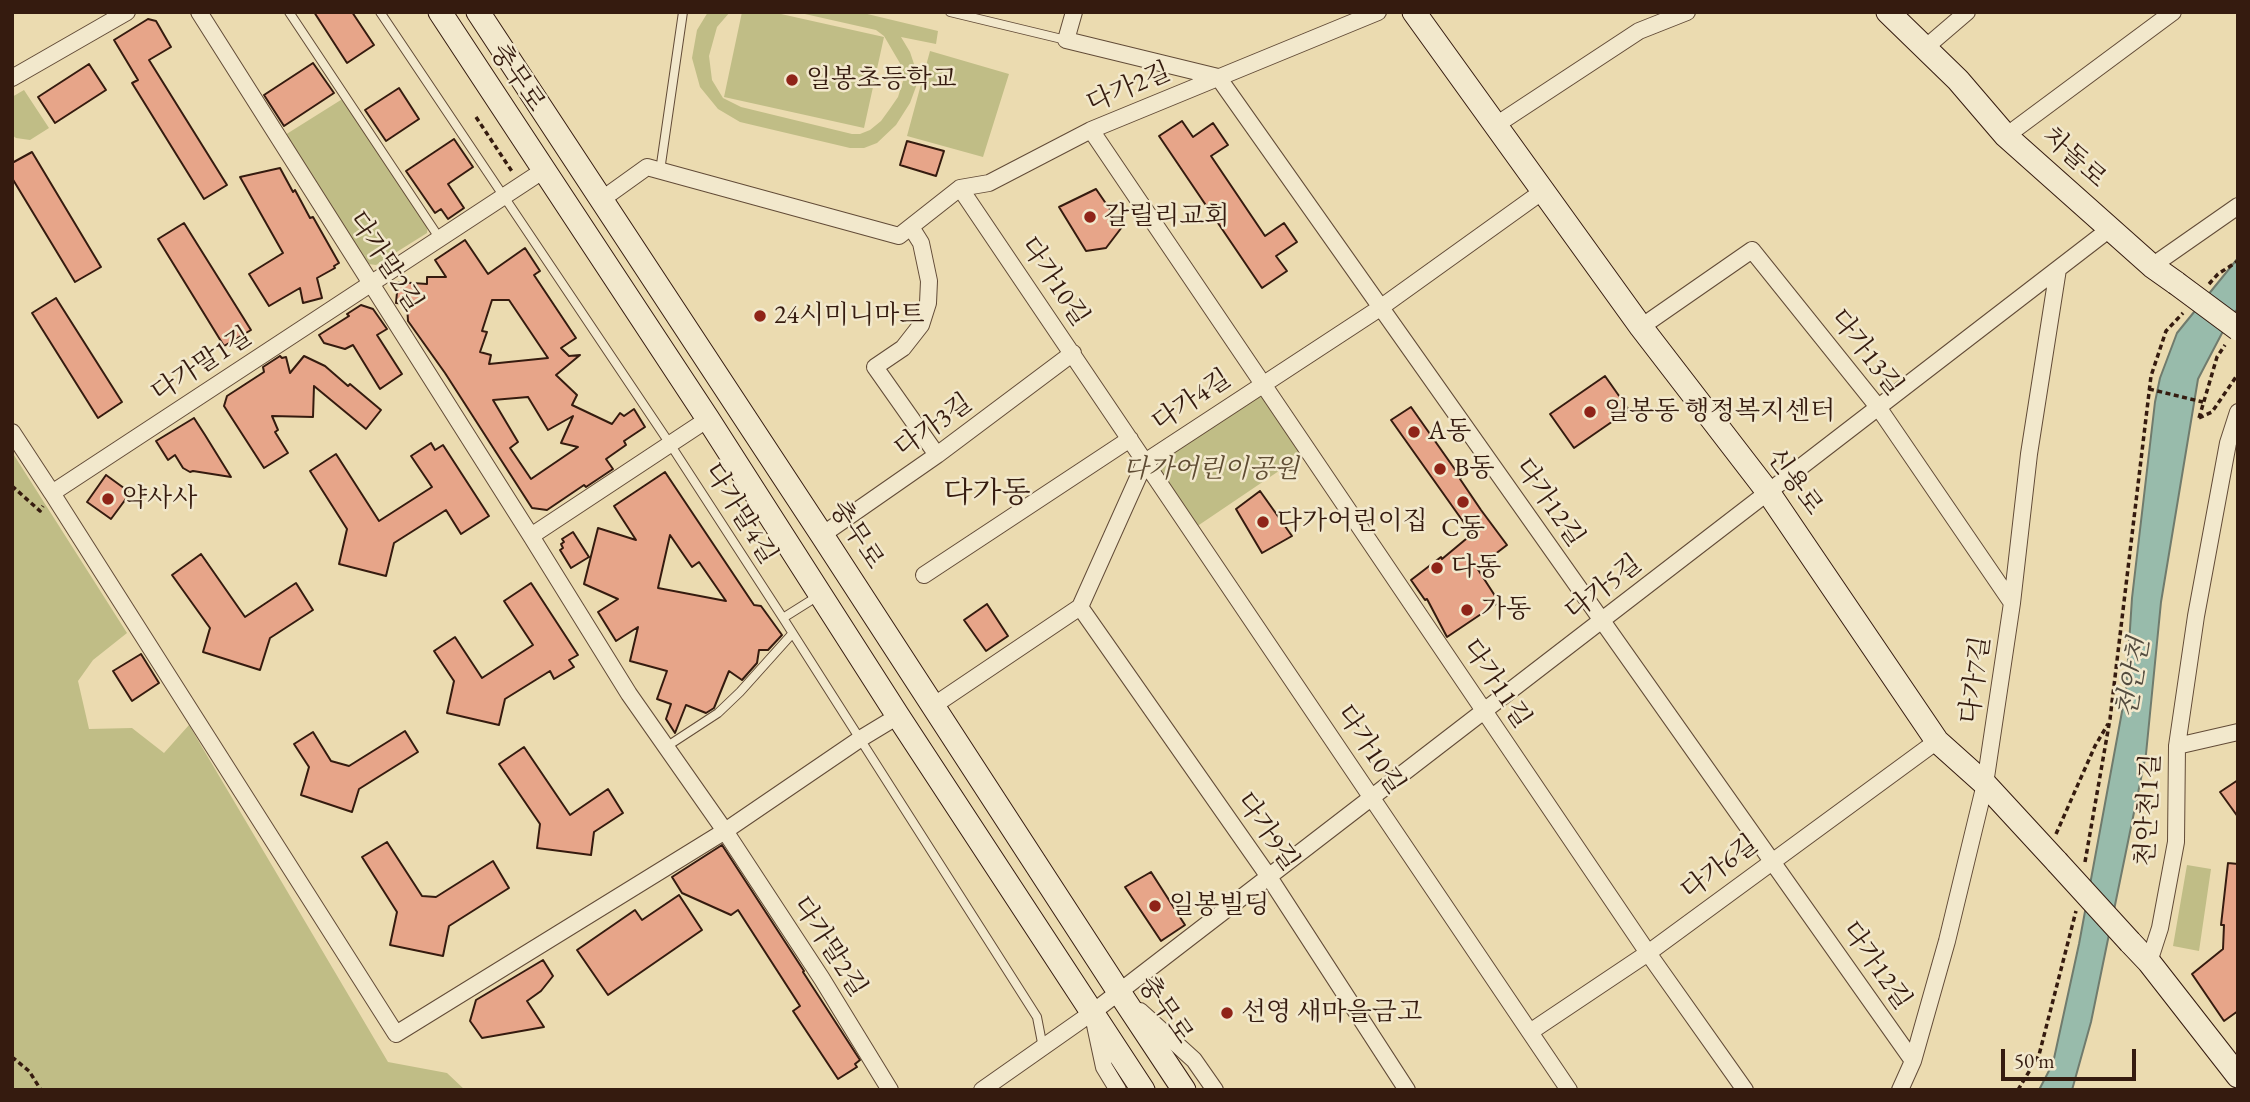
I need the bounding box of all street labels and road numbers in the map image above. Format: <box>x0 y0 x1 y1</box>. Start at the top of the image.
street label: 충무로 <box>483 38 551 118</box>
street label: 다가2길 <box>1082 56 1176 120</box>
street label: 차돌로 <box>2036 121 2112 195</box>
street label: 다가말2길 <box>341 206 429 318</box>
street label: 다가10길 <box>1013 232 1095 332</box>
street label: 다가13길 <box>1823 304 1909 402</box>
street label: 다가말1길 <box>146 321 258 409</box>
street label: 다가4길 <box>1147 364 1237 438</box>
street label: 다가3길 <box>889 388 979 464</box>
street label: 신용로 <box>1759 442 1829 522</box>
street label: 다가12길 <box>1507 453 1591 553</box>
street label: 다가말4길 <box>697 458 783 570</box>
street label: 충무로 <box>822 495 890 575</box>
street label: 다가5길 <box>1560 549 1648 627</box>
street label: 다가11길 <box>1455 634 1537 734</box>
street label: 다가7길 <box>1954 634 1998 726</box>
street label: 다가10길 <box>1329 700 1411 800</box>
street label: 천안천1길 <box>2130 753 2168 867</box>
street label: 다가9길 <box>1229 787 1305 877</box>
street label: 다가6길 <box>1676 829 1764 907</box>
street label: 다가말2길 <box>785 891 873 1003</box>
street label: 다가12길 <box>1834 916 1918 1016</box>
street label: 충무로 <box>1131 970 1199 1050</box>

